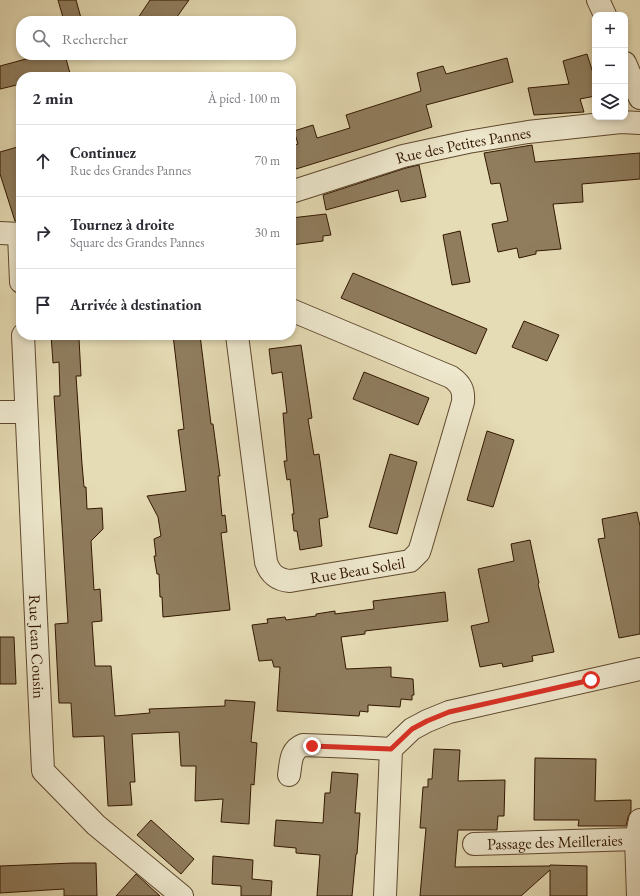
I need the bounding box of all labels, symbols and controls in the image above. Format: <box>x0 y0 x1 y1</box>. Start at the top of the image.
map controls <box>592 12 628 120</box>
button: + <box>592 12 628 48</box>
search box <box>16 16 296 60</box>
icon: search <box>30 27 52 49</box>
text: Rechercher <box>62 29 128 48</box>
button: − <box>592 48 628 84</box>
button: layers <box>592 84 628 120</box>
text: 2 min <box>32 87 73 109</box>
text: À pied · 100 m <box>208 90 280 107</box>
street label: Rue des Petites Pannes <box>393 122 532 169</box>
text: Continuez <box>70 143 136 162</box>
icon: ahead <box>32 150 54 172</box>
text: 70 m <box>255 152 280 169</box>
text: Rue des Grandes Pannes <box>70 162 191 179</box>
text: Tournez à droite <box>70 215 174 234</box>
icon: right <box>32 222 54 244</box>
text: 30 m <box>255 224 280 241</box>
text: Square des Grandes Pannes <box>70 234 204 251</box>
icon: arrive <box>32 294 54 316</box>
text: Arrivée à destination <box>70 295 202 314</box>
street label: Rue Beau Soleil <box>308 552 407 589</box>
street label: Rue Jean Cousin <box>24 594 50 700</box>
route start <box>582 671 600 689</box>
route end <box>303 737 321 755</box>
street label: Passage des Meilleraies <box>487 829 623 855</box>

